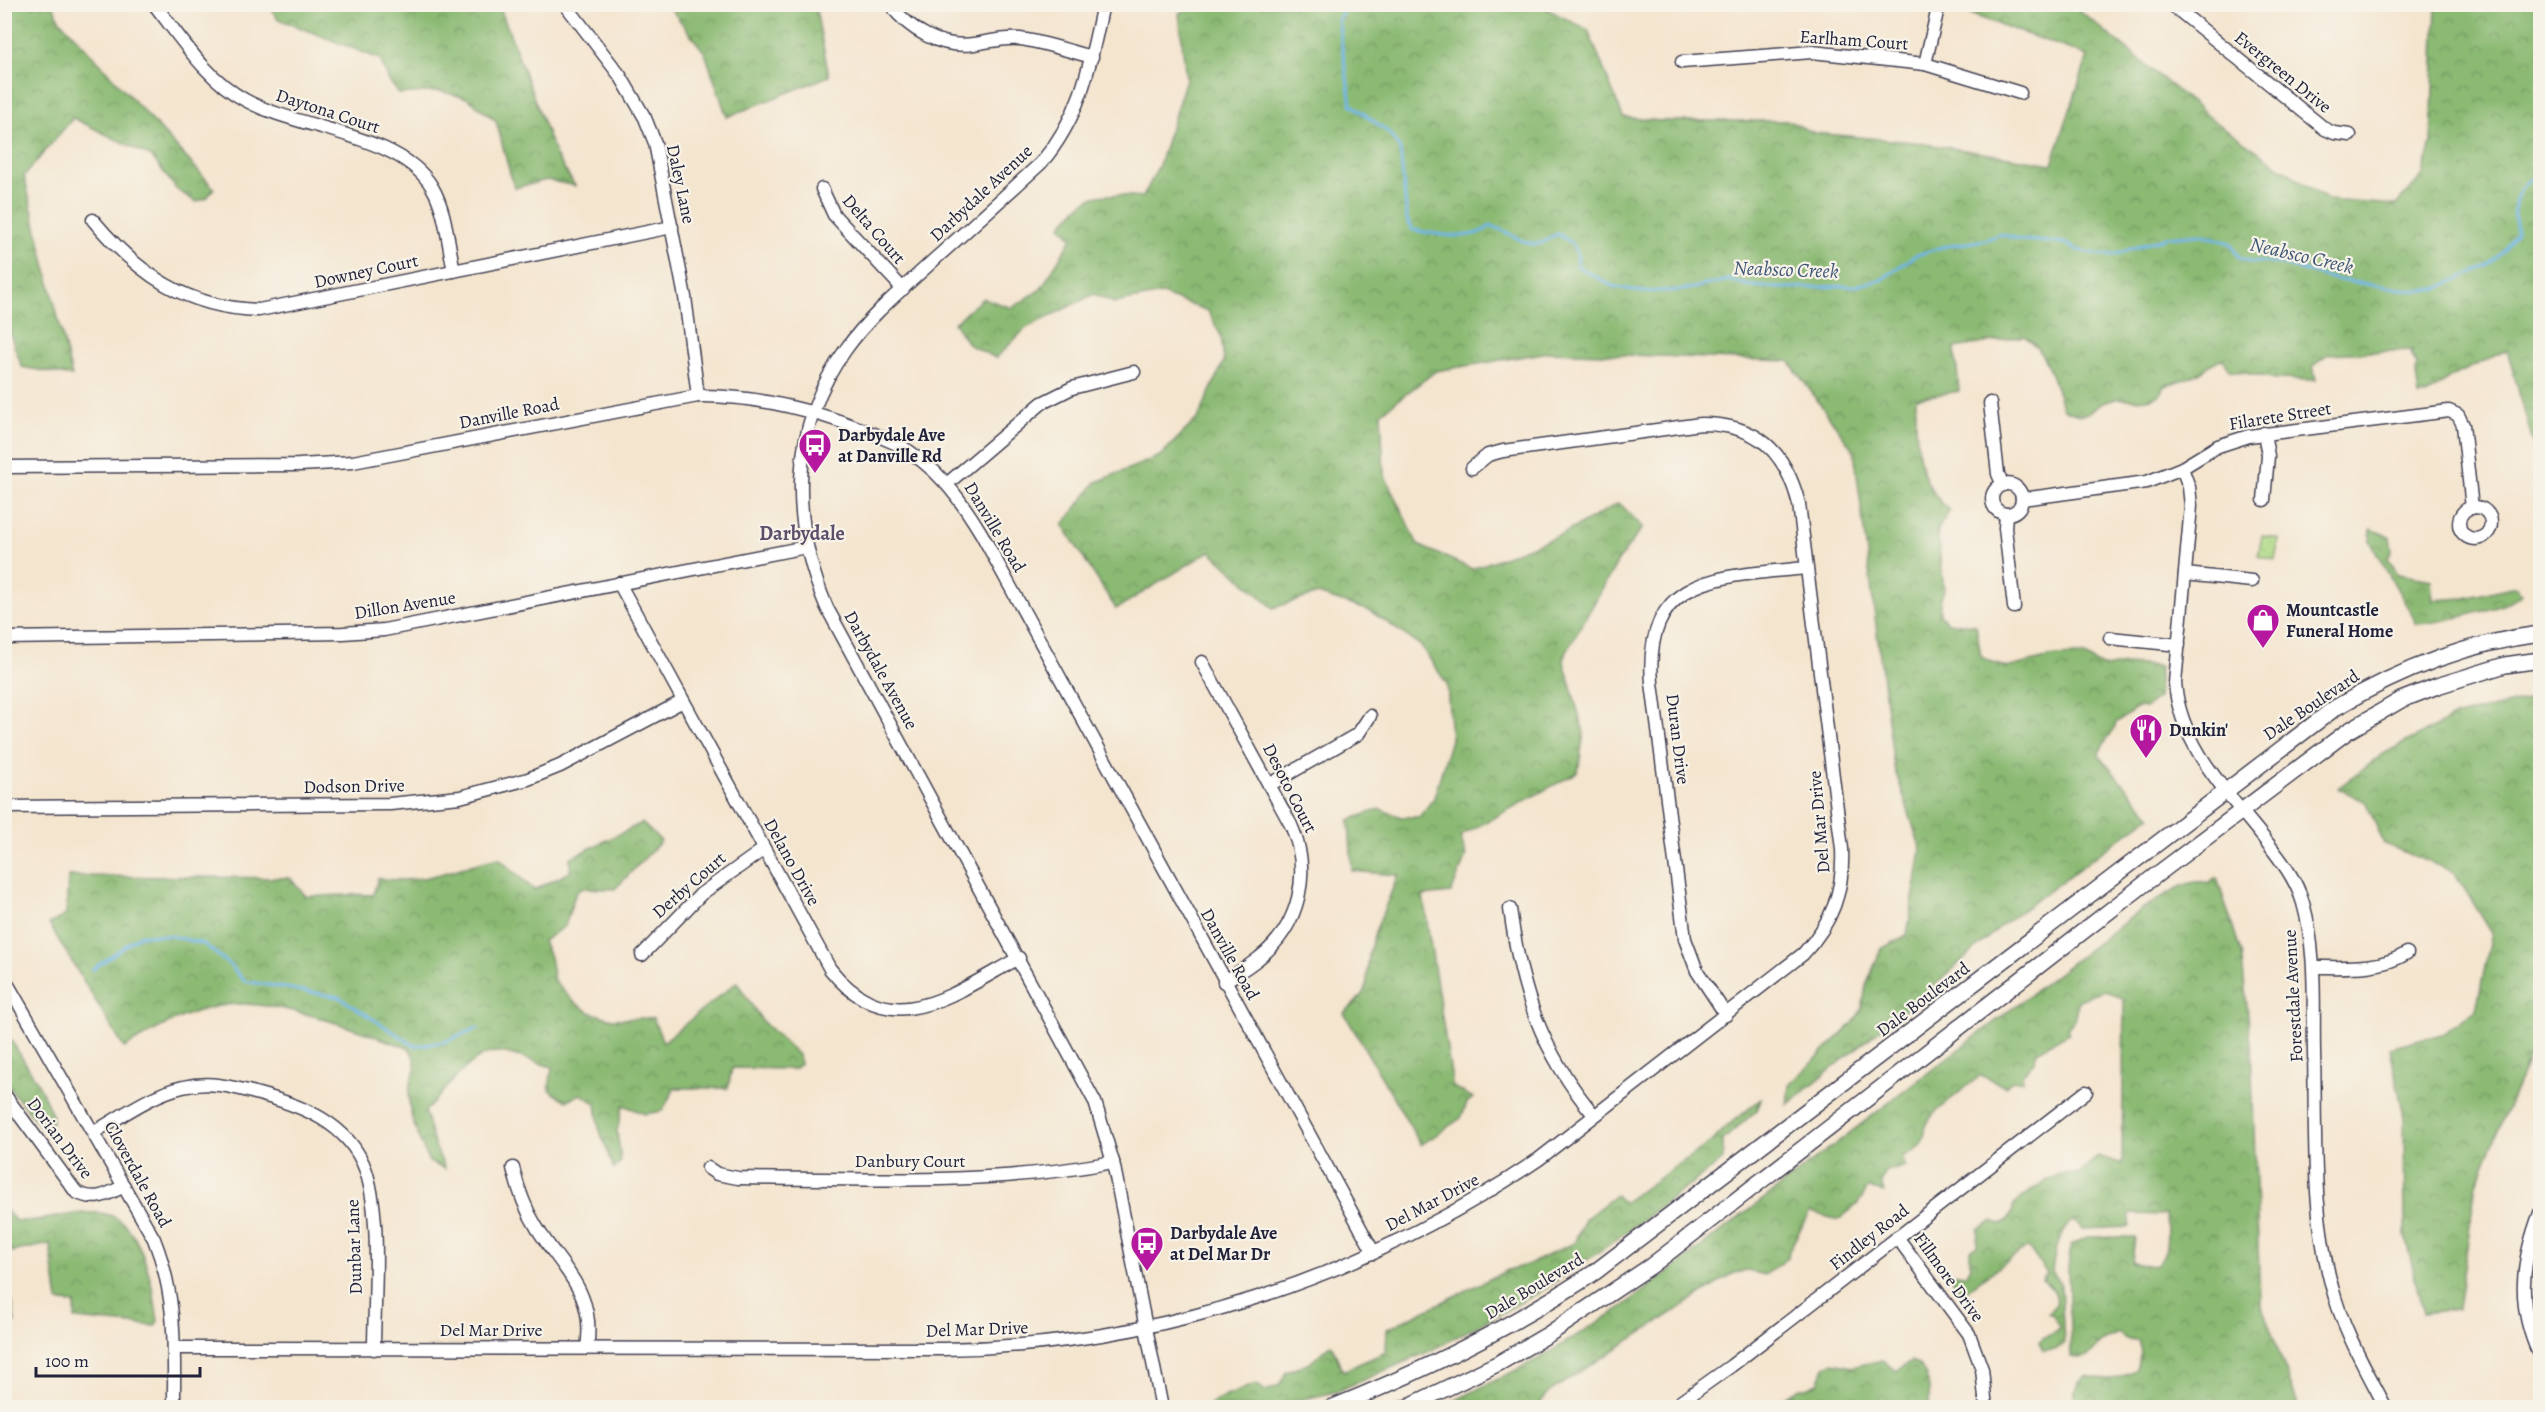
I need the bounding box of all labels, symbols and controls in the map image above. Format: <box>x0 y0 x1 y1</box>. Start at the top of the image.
street label: Earlham Court <box>1799 24 1909 56</box>
street label: Evergreen Drive <box>2229 25 2337 119</box>
street label: Daytona Court <box>273 83 383 139</box>
street label: Darbydale Avenue <box>924 139 1038 247</box>
street label: Daley Lane <box>661 142 701 226</box>
street label: Delta Court <box>837 189 911 269</box>
water label: Neabsco Creek <box>2248 230 2356 281</box>
street label: Downey Court <box>312 248 420 294</box>
water label: Neabsco Creek <box>1733 254 1839 285</box>
street label: Danville Road <box>457 391 561 434</box>
street label: Filarete Street <box>2227 396 2333 436</box>
place label: Darbydale Ave at Danville Rd <box>838 423 945 468</box>
bus stop icon: Darbydale Ave at Danville Rd <box>797 427 833 474</box>
street label: Danville Road <box>959 477 1032 577</box>
district label: Darbydale <box>759 520 845 547</box>
street label: Dillon Avenue <box>352 585 458 625</box>
place label: Mountcastle Funeral Home <box>2286 598 2393 643</box>
shop icon: Mountcastle Funeral Home <box>2245 602 2281 649</box>
street label: Darbydale Avenue <box>838 606 924 734</box>
street label: Dale Boulevard <box>2258 664 2364 746</box>
street label: Duran Drive <box>1661 692 1695 786</box>
restaurant icon: Dunkin' <box>2128 712 2164 759</box>
place label: Dunkin' <box>2169 718 2228 742</box>
street label: Desoto Court <box>1257 739 1323 837</box>
street label: Del Mar Drive <box>1803 770 1835 874</box>
street label: Dodson Drive <box>303 773 405 799</box>
street label: Delano Drive <box>758 814 826 910</box>
street label: Derby Court <box>647 846 731 924</box>
street label: Danville Road <box>1195 904 1265 1005</box>
street label: Forestdale Avenue <box>2278 929 2308 1063</box>
street label: Dale Boulevard <box>1871 956 1975 1042</box>
street label: Dorian Drive <box>22 1093 98 1183</box>
street label: Cloverdale Road <box>99 1116 177 1232</box>
street label: Danbury Court <box>855 1149 966 1173</box>
street label: Del Mar Drive <box>1381 1167 1483 1237</box>
street label: Findley Road <box>1824 1198 1914 1276</box>
street label: Dunbar Lane <box>340 1199 368 1295</box>
place label: Darbydale Ave at Del Mar Dr <box>1170 1221 1277 1266</box>
bus stop icon: Darbydale Ave at Del Mar Dr <box>1129 1225 1165 1272</box>
street label: Fillmore Drive <box>1908 1227 1990 1327</box>
street label: Dale Boulevard <box>1480 1247 1588 1325</box>
street label: Del Mar Drive <box>925 1315 1029 1343</box>
street label: Del Mar Drive <box>440 1318 543 1342</box>
scale bar <box>36 1340 200 1378</box>
text: 100 m <box>45 1349 89 1373</box>

